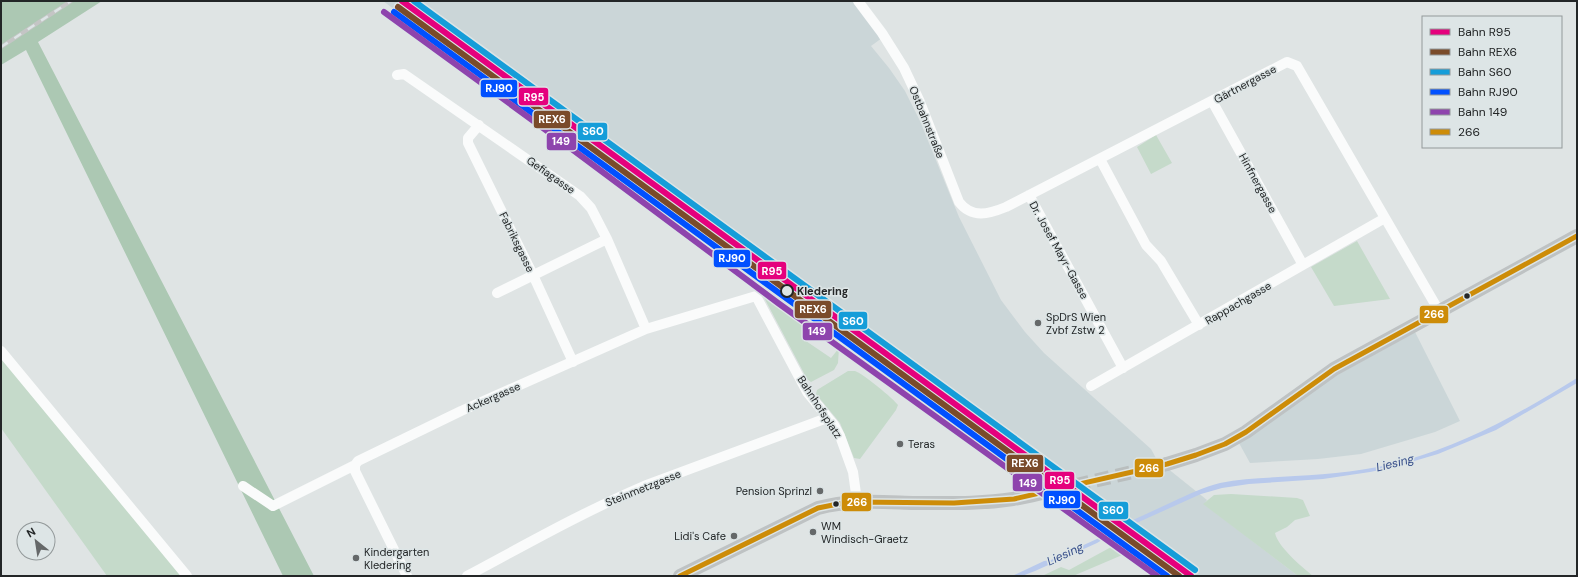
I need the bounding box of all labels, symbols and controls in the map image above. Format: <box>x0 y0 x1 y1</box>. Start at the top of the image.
legend <box>1422 16 1562 148</box>
text: Bahn R95 <box>1458 24 1511 40</box>
text: Bahn REX6 <box>1458 44 1517 60</box>
street label: Gärtnergasse <box>1211 62 1279 106</box>
text: Bahn S60 <box>1458 64 1511 80</box>
line badge: RJ90 <box>480 79 518 98</box>
text: RJ90 <box>485 81 513 95</box>
street label: Ostbahnstraße <box>906 84 948 160</box>
text: Bahn RJ90 <box>1458 84 1518 100</box>
line badge: R95 <box>518 87 549 106</box>
text: R95 <box>524 90 545 104</box>
text: Bahn 149 <box>1458 104 1507 120</box>
line badge: REX6 <box>533 110 571 129</box>
text: REX6 <box>538 112 566 126</box>
line badge: S60 <box>577 122 608 141</box>
text: S60 <box>582 124 604 138</box>
text: 266 <box>1458 124 1480 140</box>
line badge: 149 <box>546 132 577 151</box>
text: 149 <box>552 134 570 148</box>
street label: Hinfnergasse <box>1236 151 1280 215</box>
street label: Gefiagasse <box>524 153 578 197</box>
street label: Dr. Josef Mayr-Gasse <box>1026 199 1092 301</box>
street label: Fabriksgasse <box>496 210 538 274</box>
line badge: RJ90 <box>713 249 751 268</box>
text: RJ90 <box>718 251 746 265</box>
line badge: R95 <box>757 261 787 280</box>
text: R95 <box>762 264 783 278</box>
street label: Rappachgasse <box>1202 278 1274 328</box>
marker: Kledering <box>780 284 794 298</box>
place label: Kledering <box>797 284 849 298</box>
unlabelled marker <box>1462 291 1472 301</box>
line badge: REX6 <box>794 300 832 319</box>
text: REX6 <box>799 302 827 316</box>
line badge: 266 <box>1419 305 1449 324</box>
text: 266 <box>1424 307 1444 321</box>
place label: SpDrS Wien Zvbf Zstw 2 <box>1046 310 1106 337</box>
line badge: S60 <box>838 311 868 330</box>
text: S60 <box>842 314 864 328</box>
marker: SpDrS Wien Zvbf Zstw 2 <box>1033 318 1043 328</box>
line badge: 149 <box>802 322 833 341</box>
text: 149 <box>808 324 826 338</box>
street label: Bahnhofsplatz <box>795 373 845 441</box>
street label: Ackergasse <box>464 379 522 415</box>
place label: Teras <box>908 437 935 451</box>
marker: Teras <box>895 439 905 449</box>
water label: Liesing <box>1374 450 1416 475</box>
line badge: REX6 <box>1006 454 1044 473</box>
text: REX6 <box>1011 456 1039 470</box>
line badge: 266 <box>1134 458 1164 478</box>
text: 266 <box>1139 461 1159 475</box>
street label: Steinmetzgasse <box>603 466 683 510</box>
line badge: R95 <box>1044 471 1075 490</box>
line badge: 149 <box>1012 473 1043 492</box>
text: R95 <box>1050 473 1071 487</box>
text: 149 <box>1019 476 1037 490</box>
place label: Pension Sprinzl <box>736 484 812 498</box>
marker: Pension Sprinzl <box>815 486 825 496</box>
line badge: RJ90 <box>1043 490 1081 509</box>
line badge: 266 <box>841 492 872 512</box>
text: RJ90 <box>1048 493 1076 507</box>
text: 266 <box>847 495 867 509</box>
unlabelled marker <box>831 499 841 509</box>
line badge: S60 <box>1098 501 1129 520</box>
text: S60 <box>1102 503 1124 517</box>
place label: WM Windisch-Graetz <box>821 519 908 546</box>
north arrow <box>16 521 56 561</box>
text: N <box>24 524 38 540</box>
marker: WM Windisch-Graetz <box>808 527 818 537</box>
place label: Lidi's Cafe <box>674 529 726 543</box>
marker: Lidi's Cafe <box>729 531 739 541</box>
water label: Liesing <box>1044 538 1086 569</box>
place label: Kindergarten Kledering <box>364 545 429 572</box>
marker: Kindergarten Kledering <box>351 553 361 563</box>

